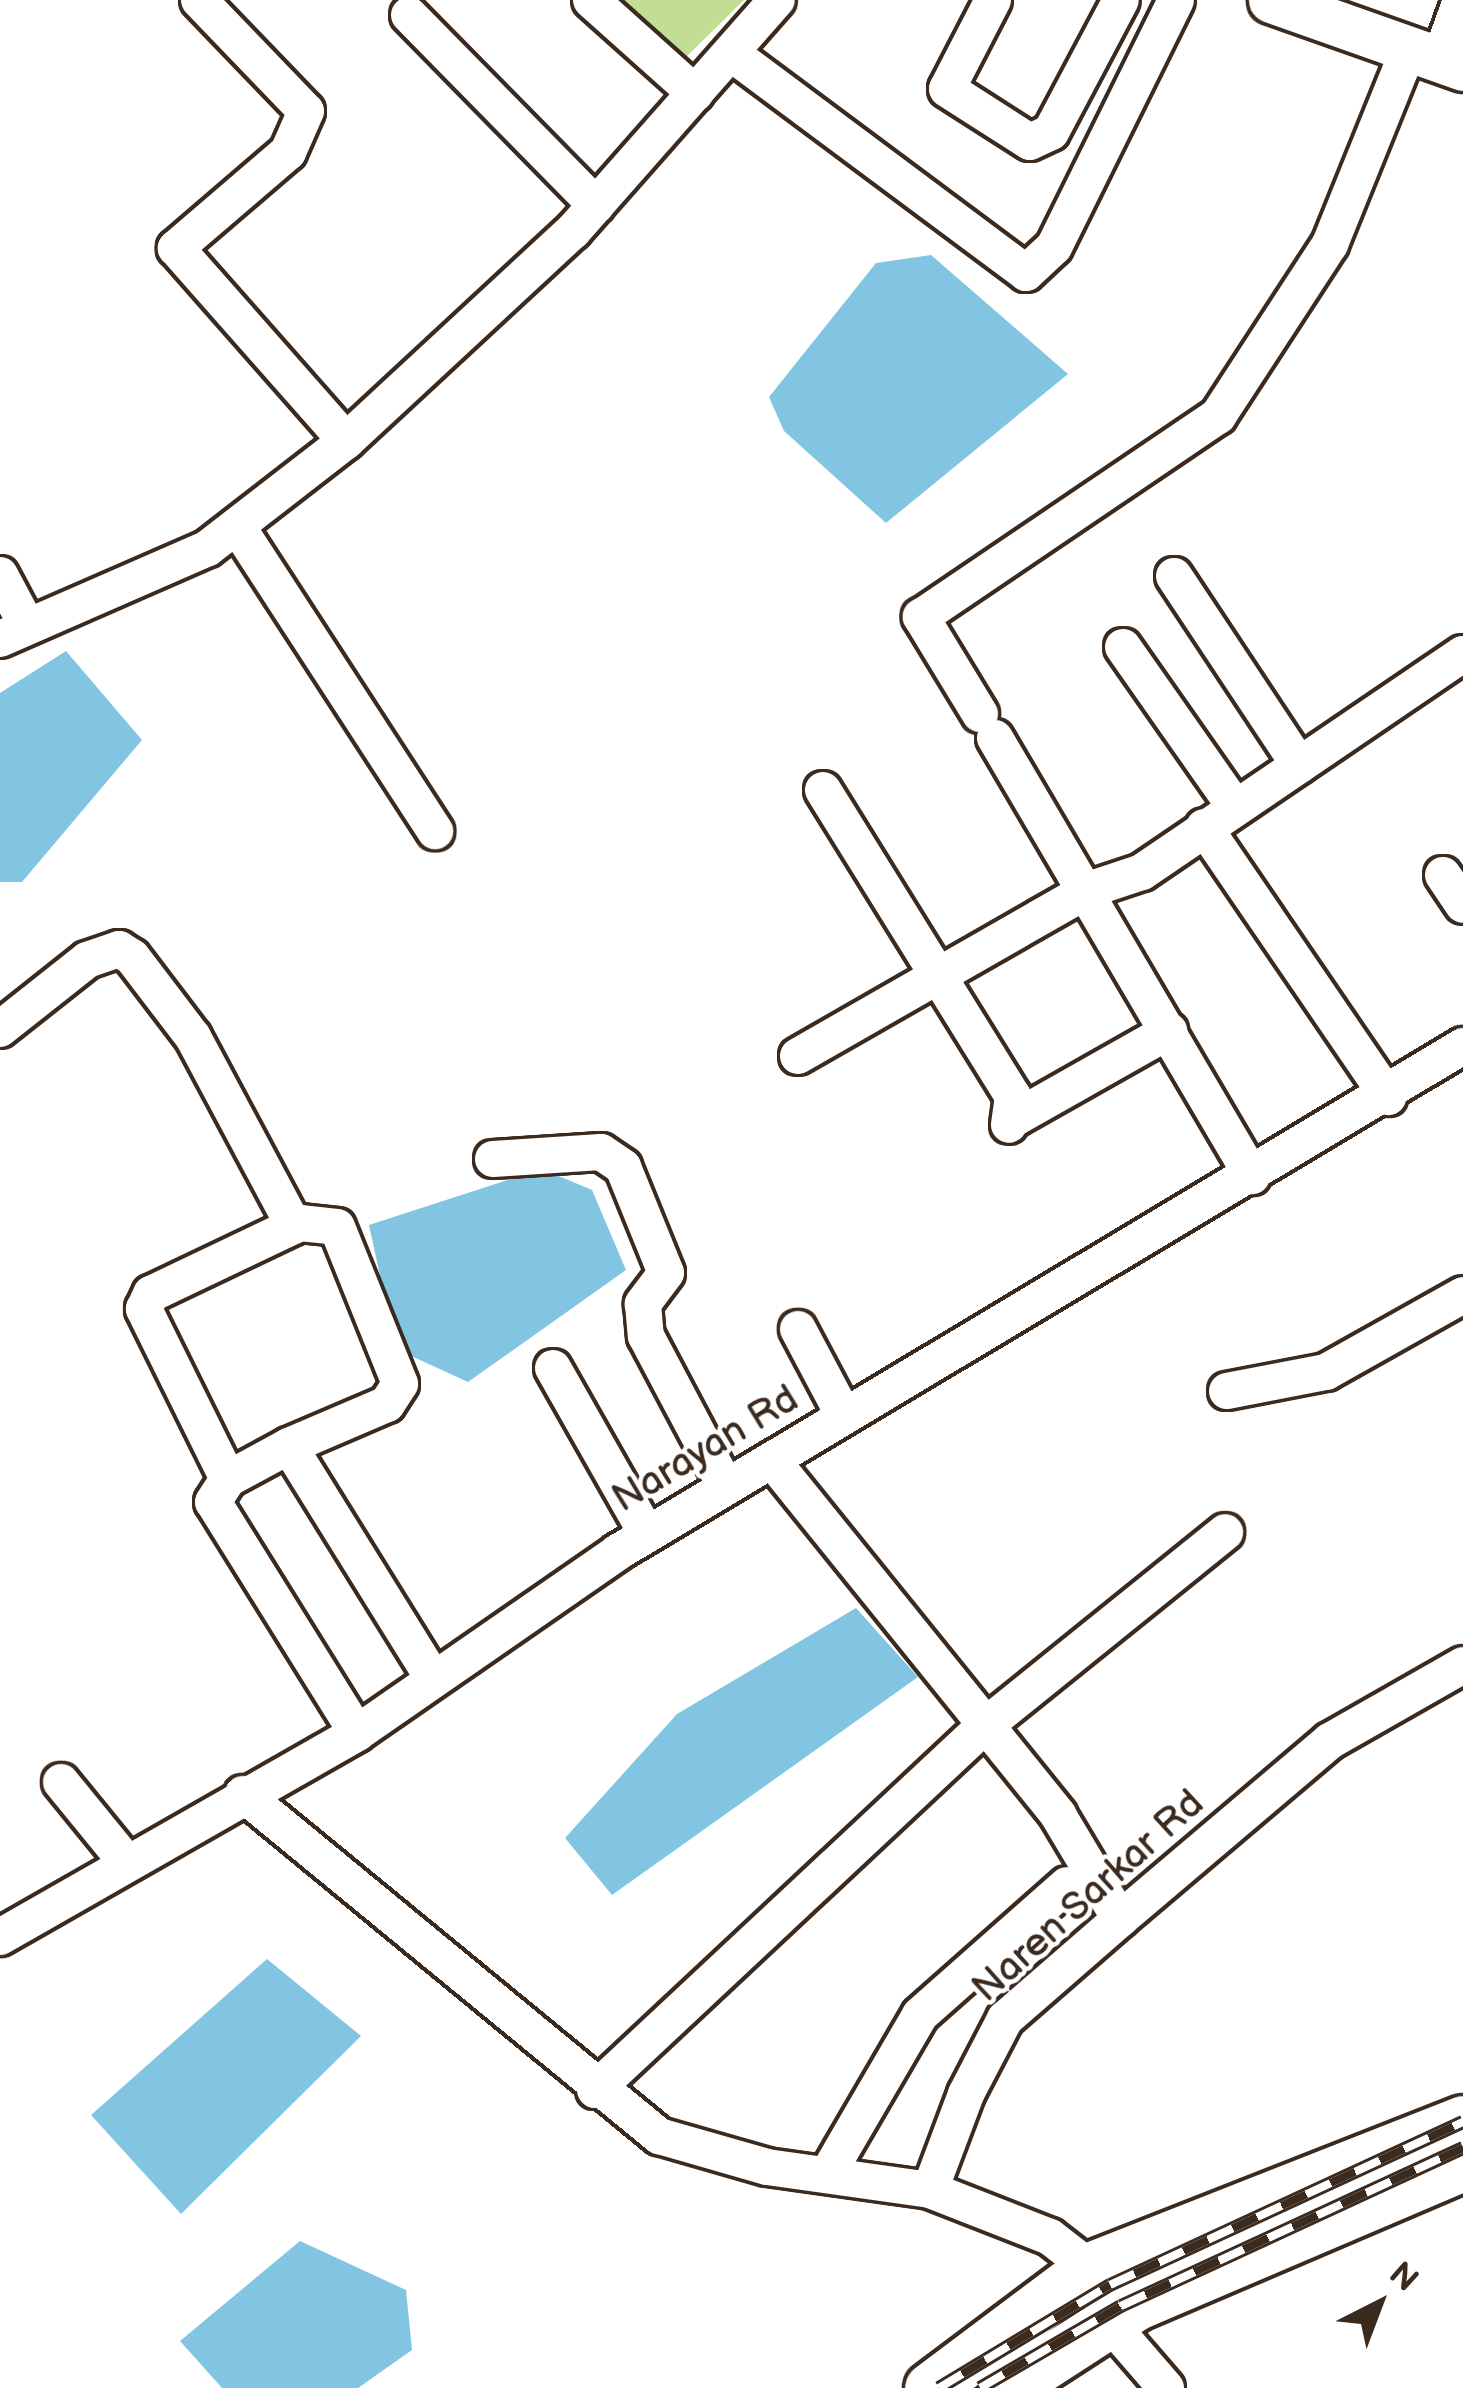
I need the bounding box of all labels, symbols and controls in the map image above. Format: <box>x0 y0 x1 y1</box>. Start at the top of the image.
street label: Narayan Rd <box>605 1376 807 1524</box>
street label: Naren Sarkar Rd <box>964 1781 1214 2013</box>
north arrow <box>1319 2244 1439 2364</box>
text: N <box>1380 2254 1426 2300</box>

